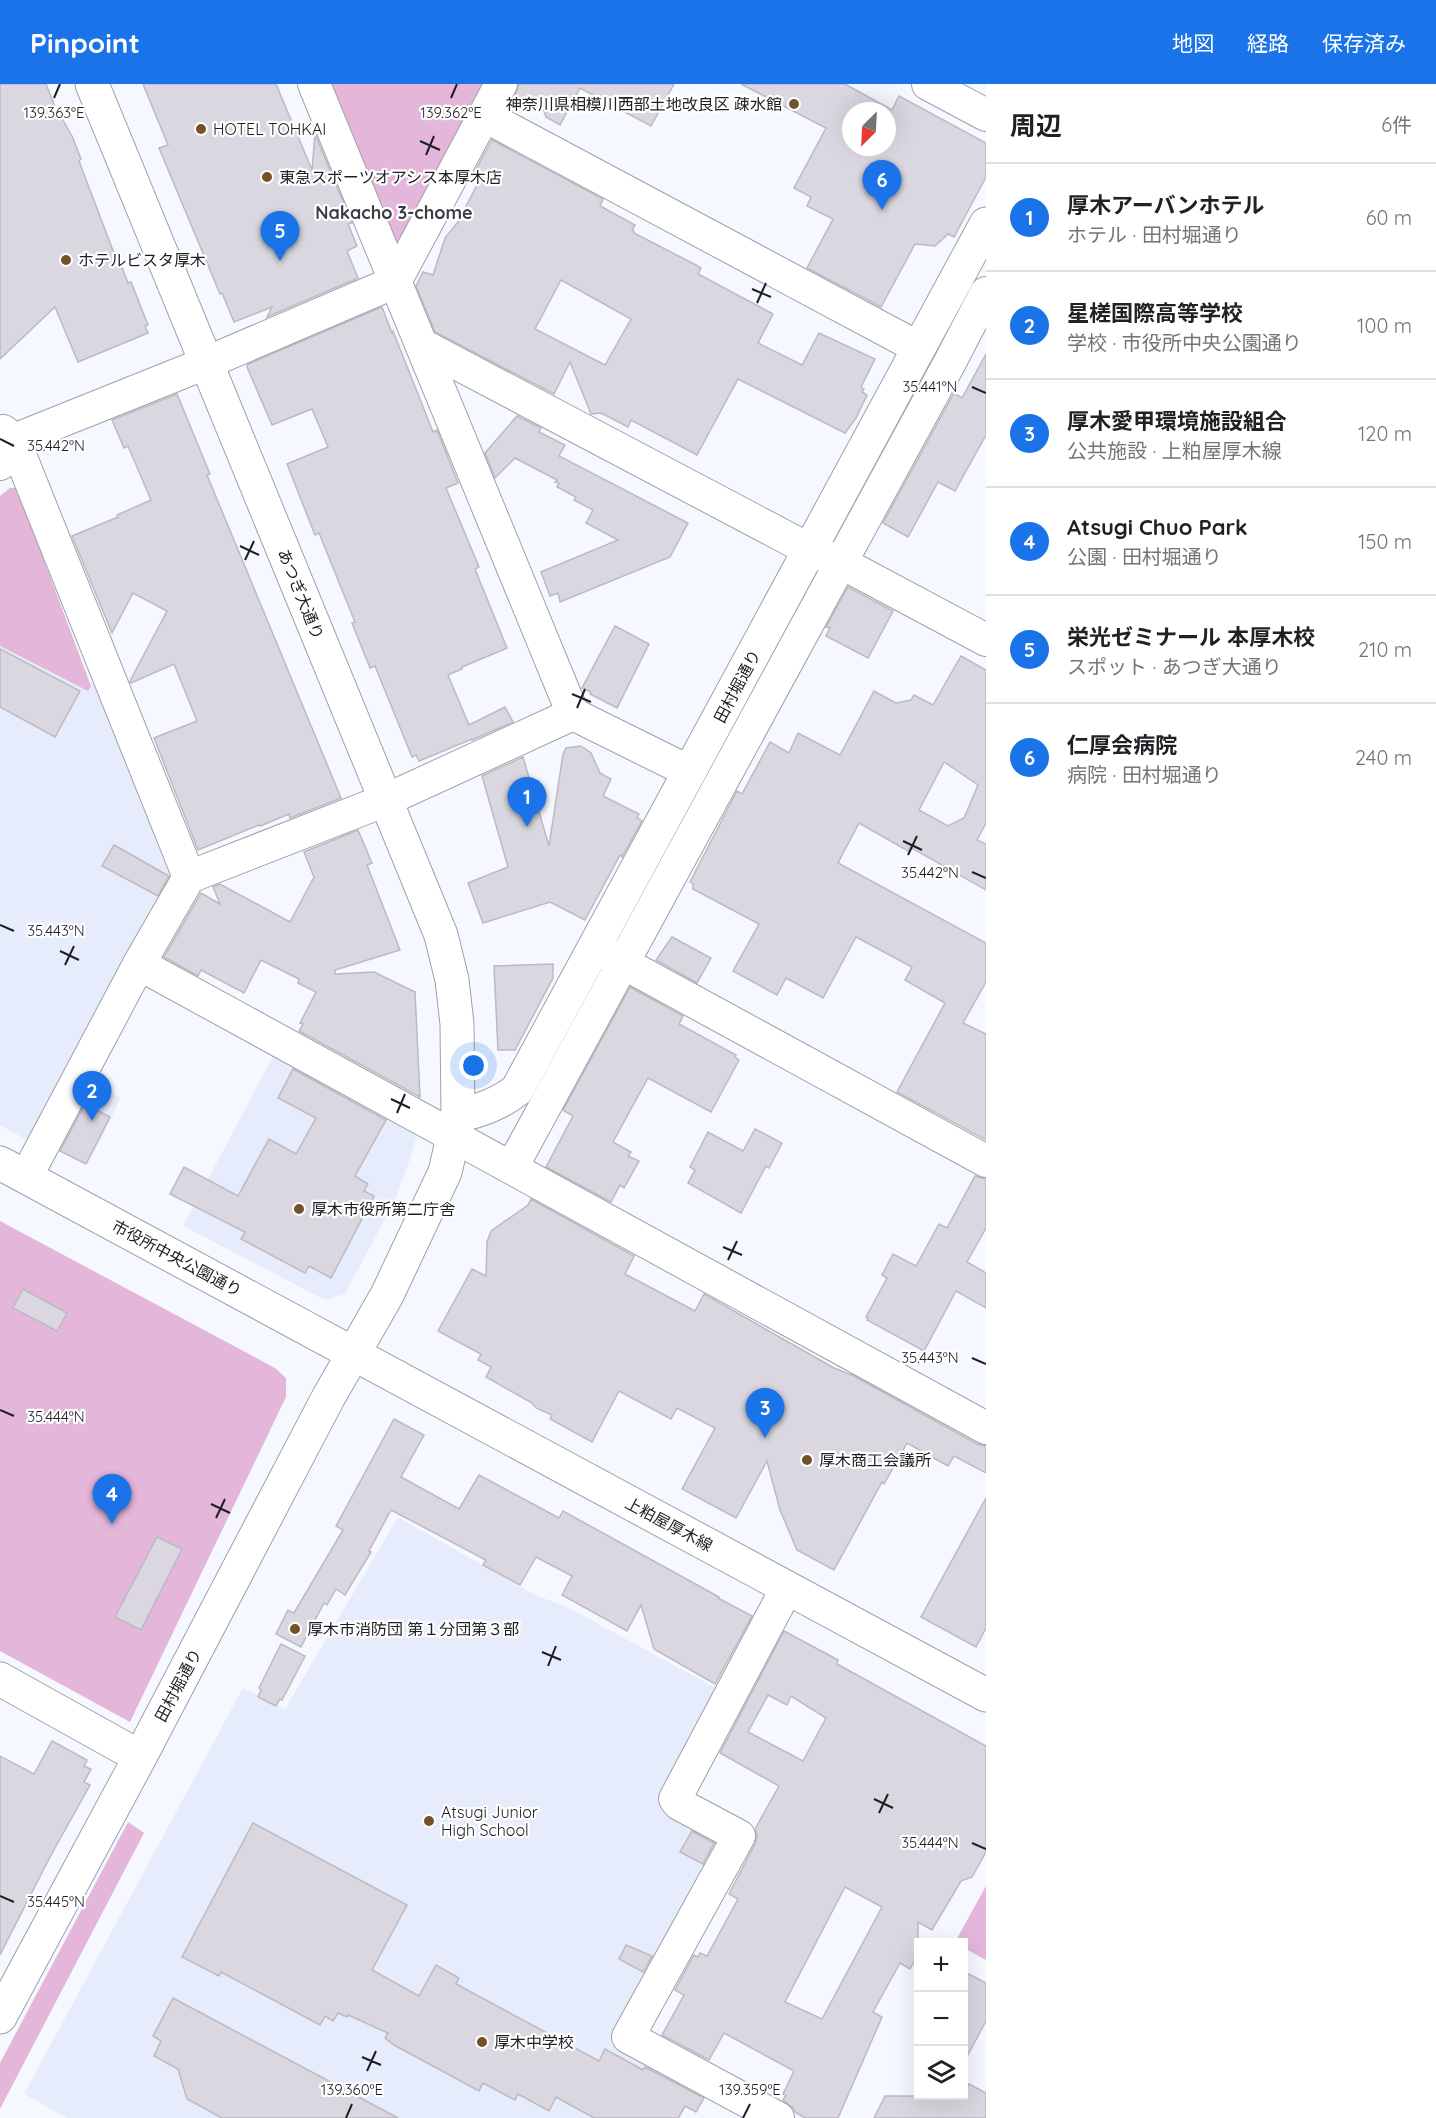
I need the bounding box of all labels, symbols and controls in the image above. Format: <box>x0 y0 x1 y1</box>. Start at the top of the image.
text: Pinpoint <box>30 25 140 60</box>
text: 地図 <box>1172 30 1214 56</box>
text: 経路 <box>1247 30 1289 56</box>
text: 保存済み <box>1322 30 1406 56</box>
place label: 神奈川県相模川西部土地改良区 疎水館 <box>506 94 782 114</box>
marker: 神奈川県相模川西部土地改良区 疎水館 <box>787 97 801 111</box>
north arrow <box>842 102 896 156</box>
text: 139.363°E <box>23 103 85 122</box>
text: 139.362°E <box>420 103 482 122</box>
text: 周辺 <box>1010 109 1062 142</box>
text: 6件 <box>1381 112 1412 137</box>
place label: HOTEL TOHKAI <box>213 119 326 139</box>
marker: HOTEL TOHKAI <box>194 122 208 136</box>
pin: 6 <box>862 160 902 210</box>
place label: 東急スポーツオアシス本厚木店 <box>279 167 502 187</box>
marker: 東急スポーツオアシス本厚木店 <box>260 170 274 184</box>
text: 厚木アーバンホテル <box>1067 191 1265 219</box>
district label: Nakacho 3-chome <box>315 201 473 224</box>
text: 1 <box>1026 205 1033 230</box>
text: 60 m <box>1366 205 1412 230</box>
pin: 5 <box>260 212 300 261</box>
text: ホテル · 田村堀通り <box>1067 222 1242 247</box>
place label: ホテルビスタ厚木 <box>78 250 206 270</box>
marker: ホテルビスタ厚木 <box>59 253 73 267</box>
text: 星槎国際高等学校 <box>1067 299 1243 327</box>
text: 2 <box>1024 313 1035 338</box>
text: 100 m <box>1357 313 1412 338</box>
text: 学校 · 市役所中央公園通り <box>1067 330 1302 355</box>
text: 35.441°N <box>902 377 958 396</box>
text: 厚木愛甲環境施設組合 <box>1067 407 1287 435</box>
text: 3 <box>1024 421 1035 446</box>
text: 120 m <box>1358 421 1412 446</box>
text: 35.442°N <box>27 436 85 455</box>
text: 公共施設 · 上粕屋厚木線 <box>1067 438 1282 463</box>
text: Atsugi Chuo Park <box>1067 513 1248 541</box>
text: 4 <box>1024 529 1035 554</box>
text: 150 m <box>1358 529 1412 554</box>
text: 公園 · 田村堀通り <box>1067 544 1222 569</box>
street label: あつぎ大通り <box>274 546 328 642</box>
text: 栄光ゼミナール 本厚木校 <box>1067 623 1315 651</box>
text: 5 <box>1024 637 1035 662</box>
text: 210 m <box>1358 637 1412 662</box>
street label: 田村堀通り <box>709 646 765 726</box>
text: スポット · あつぎ大通り <box>1067 654 1282 679</box>
text: 仁厚会病院 <box>1067 731 1177 759</box>
text: 6 <box>1024 745 1035 770</box>
text: 240 m <box>1355 745 1412 770</box>
text: 病院 · 田村堀通り <box>1067 762 1222 787</box>
pin: 1 <box>508 778 546 827</box>
text: 35.442°N <box>901 863 959 882</box>
text: 35.443°N <box>27 921 85 940</box>
your location <box>459 1051 488 1080</box>
pin: 2 <box>72 1072 112 1121</box>
place label: 厚木市役所第二庁舎 <box>311 1199 455 1219</box>
marker: 厚木市役所第二庁舎 <box>292 1202 306 1216</box>
street label: 市役所中央公園通り <box>109 1215 245 1301</box>
text: 35.443°N <box>901 1348 959 1367</box>
pin: 3 <box>746 1388 784 1438</box>
text: 35.444°N <box>27 1407 85 1426</box>
place label: 厚木商工会議所 <box>819 1450 931 1470</box>
marker: 厚木商工会議所 <box>800 1453 814 1467</box>
pin: 4 <box>92 1474 132 1524</box>
street label: 上粕屋厚木線 <box>622 1493 716 1555</box>
place label: 厚木市消防団 第１分団第３部 <box>307 1619 519 1639</box>
marker: 厚木市消防団 第１分団第３部 <box>288 1622 302 1636</box>
street label: 田村堀通り <box>150 1645 206 1725</box>
place label: Atsugi Junior High School <box>441 1802 538 1840</box>
marker: Atsugi Junior High School <box>422 1814 436 1828</box>
text: 35.444°N <box>901 1833 959 1852</box>
text: 35.445°N <box>27 1892 85 1911</box>
map controls <box>914 1938 968 2100</box>
button: + <box>914 1938 968 1992</box>
button: − <box>914 1992 968 2046</box>
place label: 厚木中学校 <box>494 2032 574 2052</box>
marker: 厚木中学校 <box>475 2035 489 2049</box>
button: layers <box>914 2046 968 2100</box>
text: 139.360°E <box>321 2080 383 2099</box>
text: 139.359°E <box>719 2080 781 2099</box>

